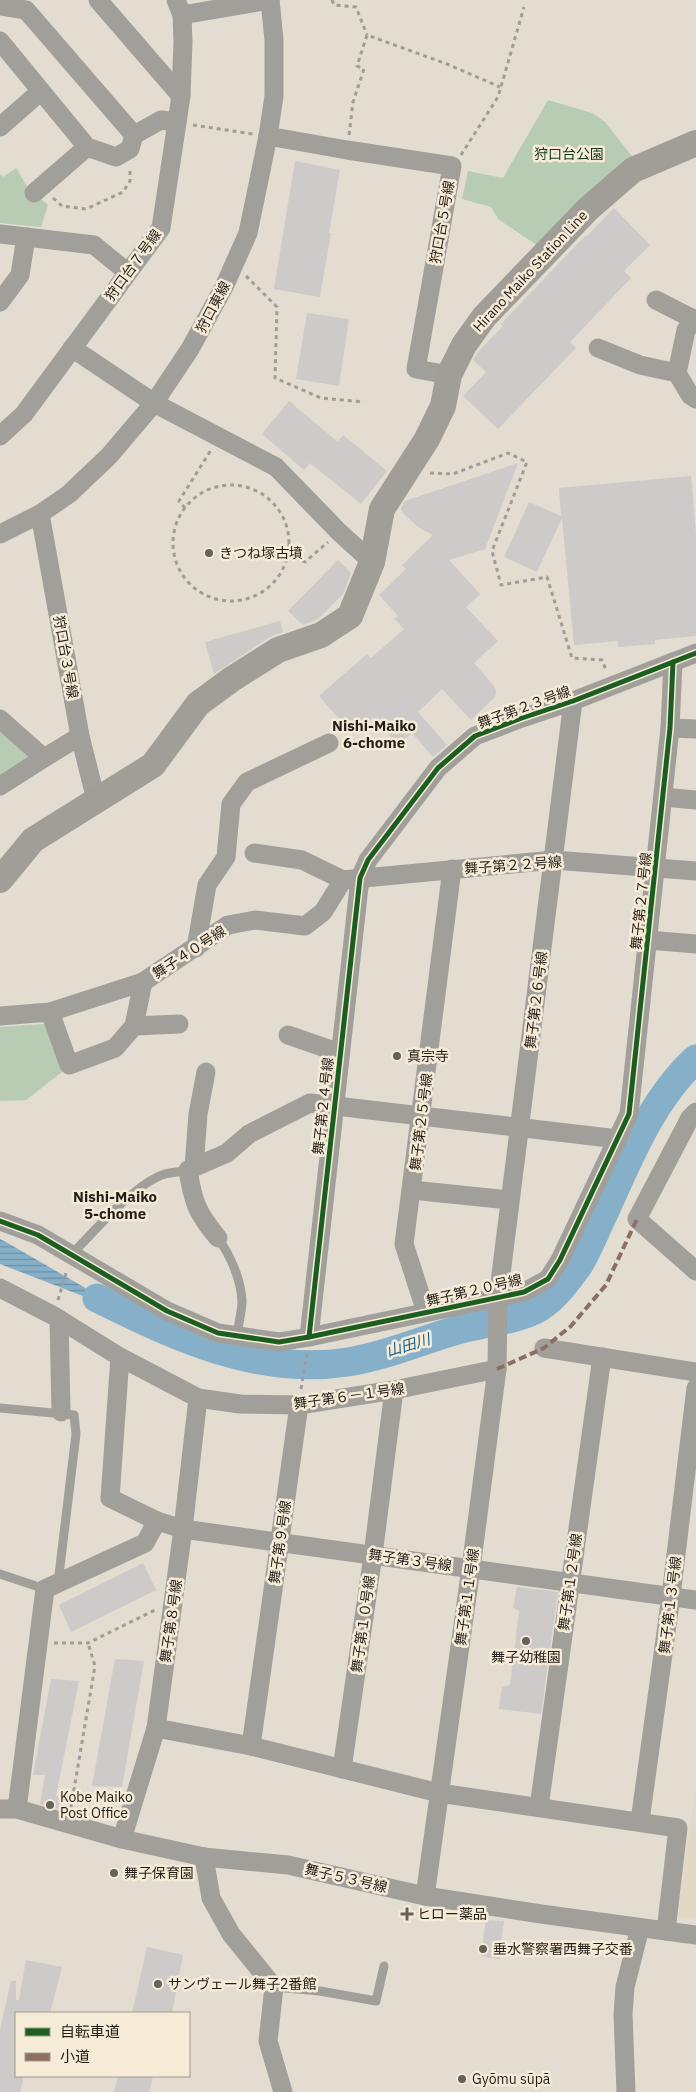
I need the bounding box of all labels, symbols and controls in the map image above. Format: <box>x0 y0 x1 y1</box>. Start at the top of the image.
park label: 狩口台公園 <box>534 145 604 163</box>
street label: 狩口台５号線 <box>426 179 458 265</box>
street label: Hirano Maiko Station Line <box>469 206 591 336</box>
street label: 狩口台７号線 <box>101 226 165 304</box>
street label: 狩口東線 <box>192 278 234 336</box>
place label: きつね塚古墳 <box>219 544 303 562</box>
marker: きつね塚古墳 <box>203 547 215 559</box>
street label: 狩口台３号線 <box>50 614 82 700</box>
street label: 舞子第２３号線 <box>475 682 573 732</box>
district label: Nishi-Maiko 6-chome <box>332 716 416 752</box>
street label: 舞子第２７号線 <box>627 851 655 951</box>
street label: 舞子第２２号線 <box>463 853 563 877</box>
street label: 舞子４０号線 <box>149 922 229 982</box>
street label: 舞子第２６号線 <box>521 950 551 1050</box>
place label: 真宗寺 <box>407 1047 449 1065</box>
marker: 真宗寺 <box>391 1050 403 1062</box>
street label: 舞子第２４号線 <box>309 1056 337 1156</box>
street label: 舞子第２５号線 <box>406 1072 436 1172</box>
district label: Nishi-Maiko 5-chome <box>73 1187 157 1223</box>
street label: 舞子第２０号線 <box>424 1270 524 1310</box>
water label: 山田川 <box>384 1329 434 1361</box>
street label: 舞子第６－１号線 <box>292 1379 406 1413</box>
street label: 舞子第９号線 <box>265 1499 295 1585</box>
street label: 舞子第１２号線 <box>554 1532 586 1632</box>
street label: 舞子第３号線 <box>367 1545 453 1575</box>
street label: 舞子第１１号線 <box>451 1547 483 1647</box>
street label: 舞子第１３号線 <box>655 1555 685 1655</box>
street label: 舞子第１０号線 <box>347 1574 379 1674</box>
street label: 舞子第８号線 <box>156 1578 186 1664</box>
marker: 舞子幼稚園 <box>520 1635 532 1647</box>
place label: 舞子幼稚園 <box>491 1648 561 1666</box>
place label: Kobe Maiko Post Office <box>60 1788 133 1822</box>
marker: Kobe Maiko Post Office <box>44 1799 56 1811</box>
street label: 舞子５３号線 <box>303 1860 389 1896</box>
place label: 舞子保育園 <box>124 1864 194 1882</box>
marker: 舞子保育園 <box>108 1867 120 1879</box>
place label: ヒロー薬品 <box>417 1905 487 1923</box>
marker: ヒロー薬品 <box>401 1908 413 1920</box>
place label: 垂水警察署西舞子交番 <box>493 1940 633 1958</box>
marker: 垂水警察署西舞子交番 <box>477 1943 489 1955</box>
place label: サンヴェール舞子2番館 <box>168 1975 316 1993</box>
marker: サンヴェール舞子2番館 <box>152 1978 164 1990</box>
legend <box>15 2012 190 2077</box>
text: 自転車道 <box>60 2022 120 2041</box>
text: 小道 <box>60 2047 90 2066</box>
place label: Gyōmu sūpā <box>472 2070 551 2088</box>
marker: Gyōmu sūpā <box>456 2073 468 2085</box>

